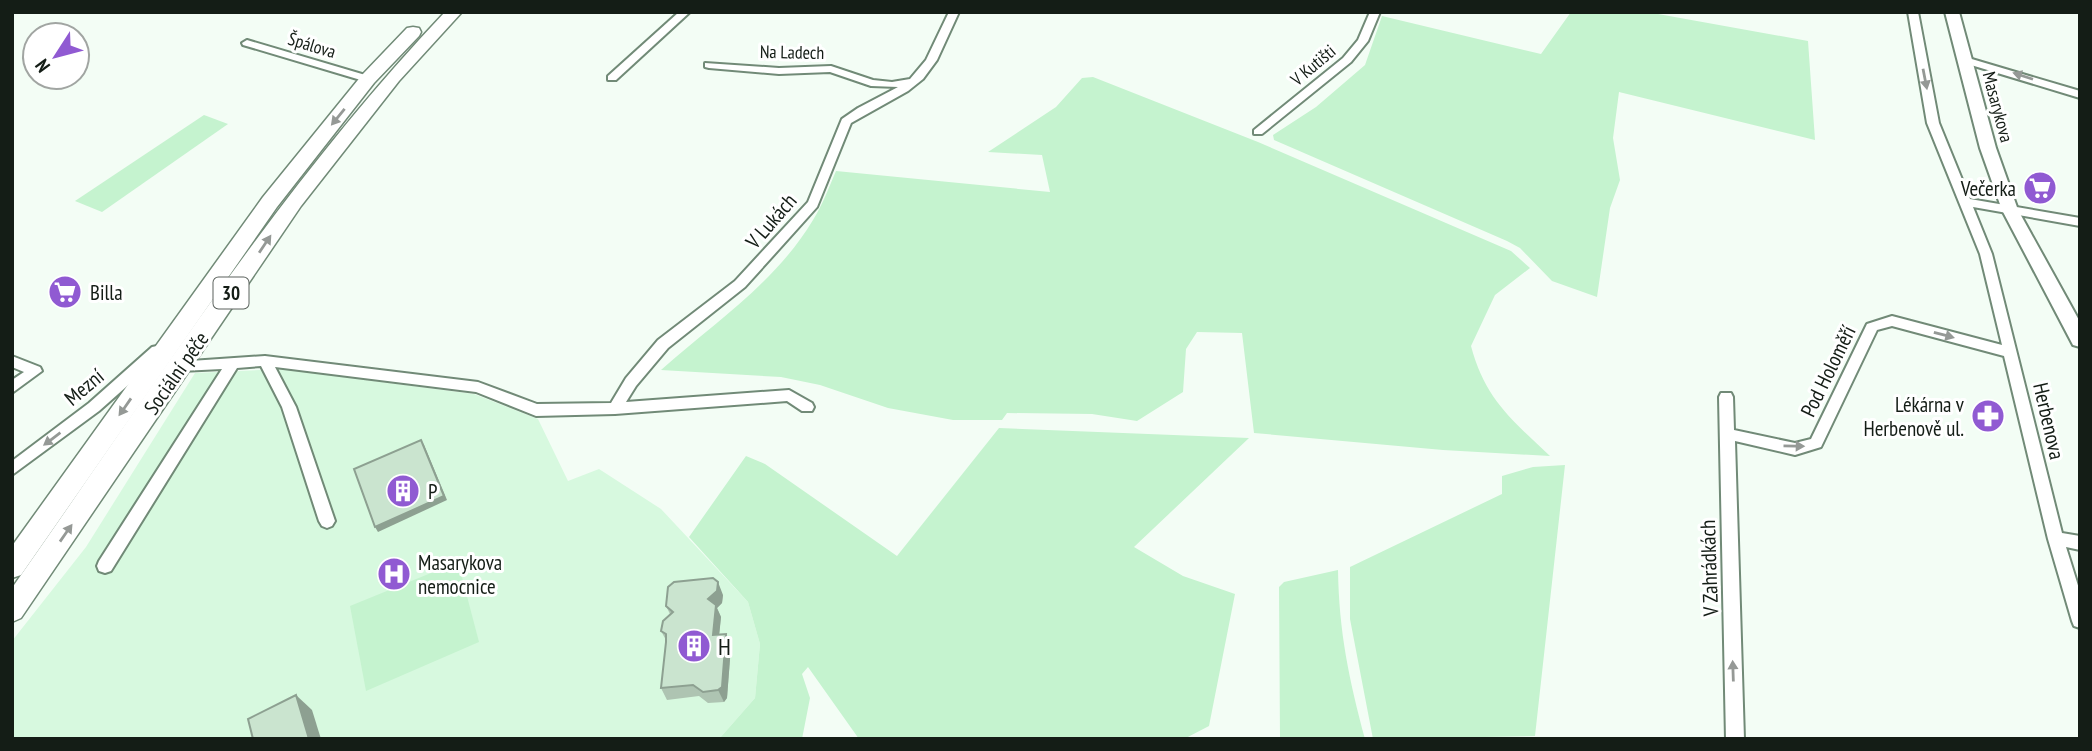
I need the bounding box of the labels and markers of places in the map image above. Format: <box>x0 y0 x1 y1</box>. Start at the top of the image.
supermarket icon: Večerka <box>2021 169 2059 207</box>
place label: Večerka <box>1960 175 2016 202</box>
supermarket icon: Billa <box>46 273 84 311</box>
place label: Billa <box>90 279 123 306</box>
place label: Lékárna v Herbenově ul. <box>1863 391 1965 442</box>
pharmacy icon: Lékárna v Herbenově ul. <box>1969 397 2007 435</box>
building icon: P <box>384 472 422 510</box>
place label: P <box>428 478 437 505</box>
place label: Masarykova nemocnice <box>418 549 502 600</box>
hospital icon: Masarykova nemocnice <box>375 555 413 593</box>
building icon: H <box>675 627 713 665</box>
place label: H <box>718 631 731 662</box>

